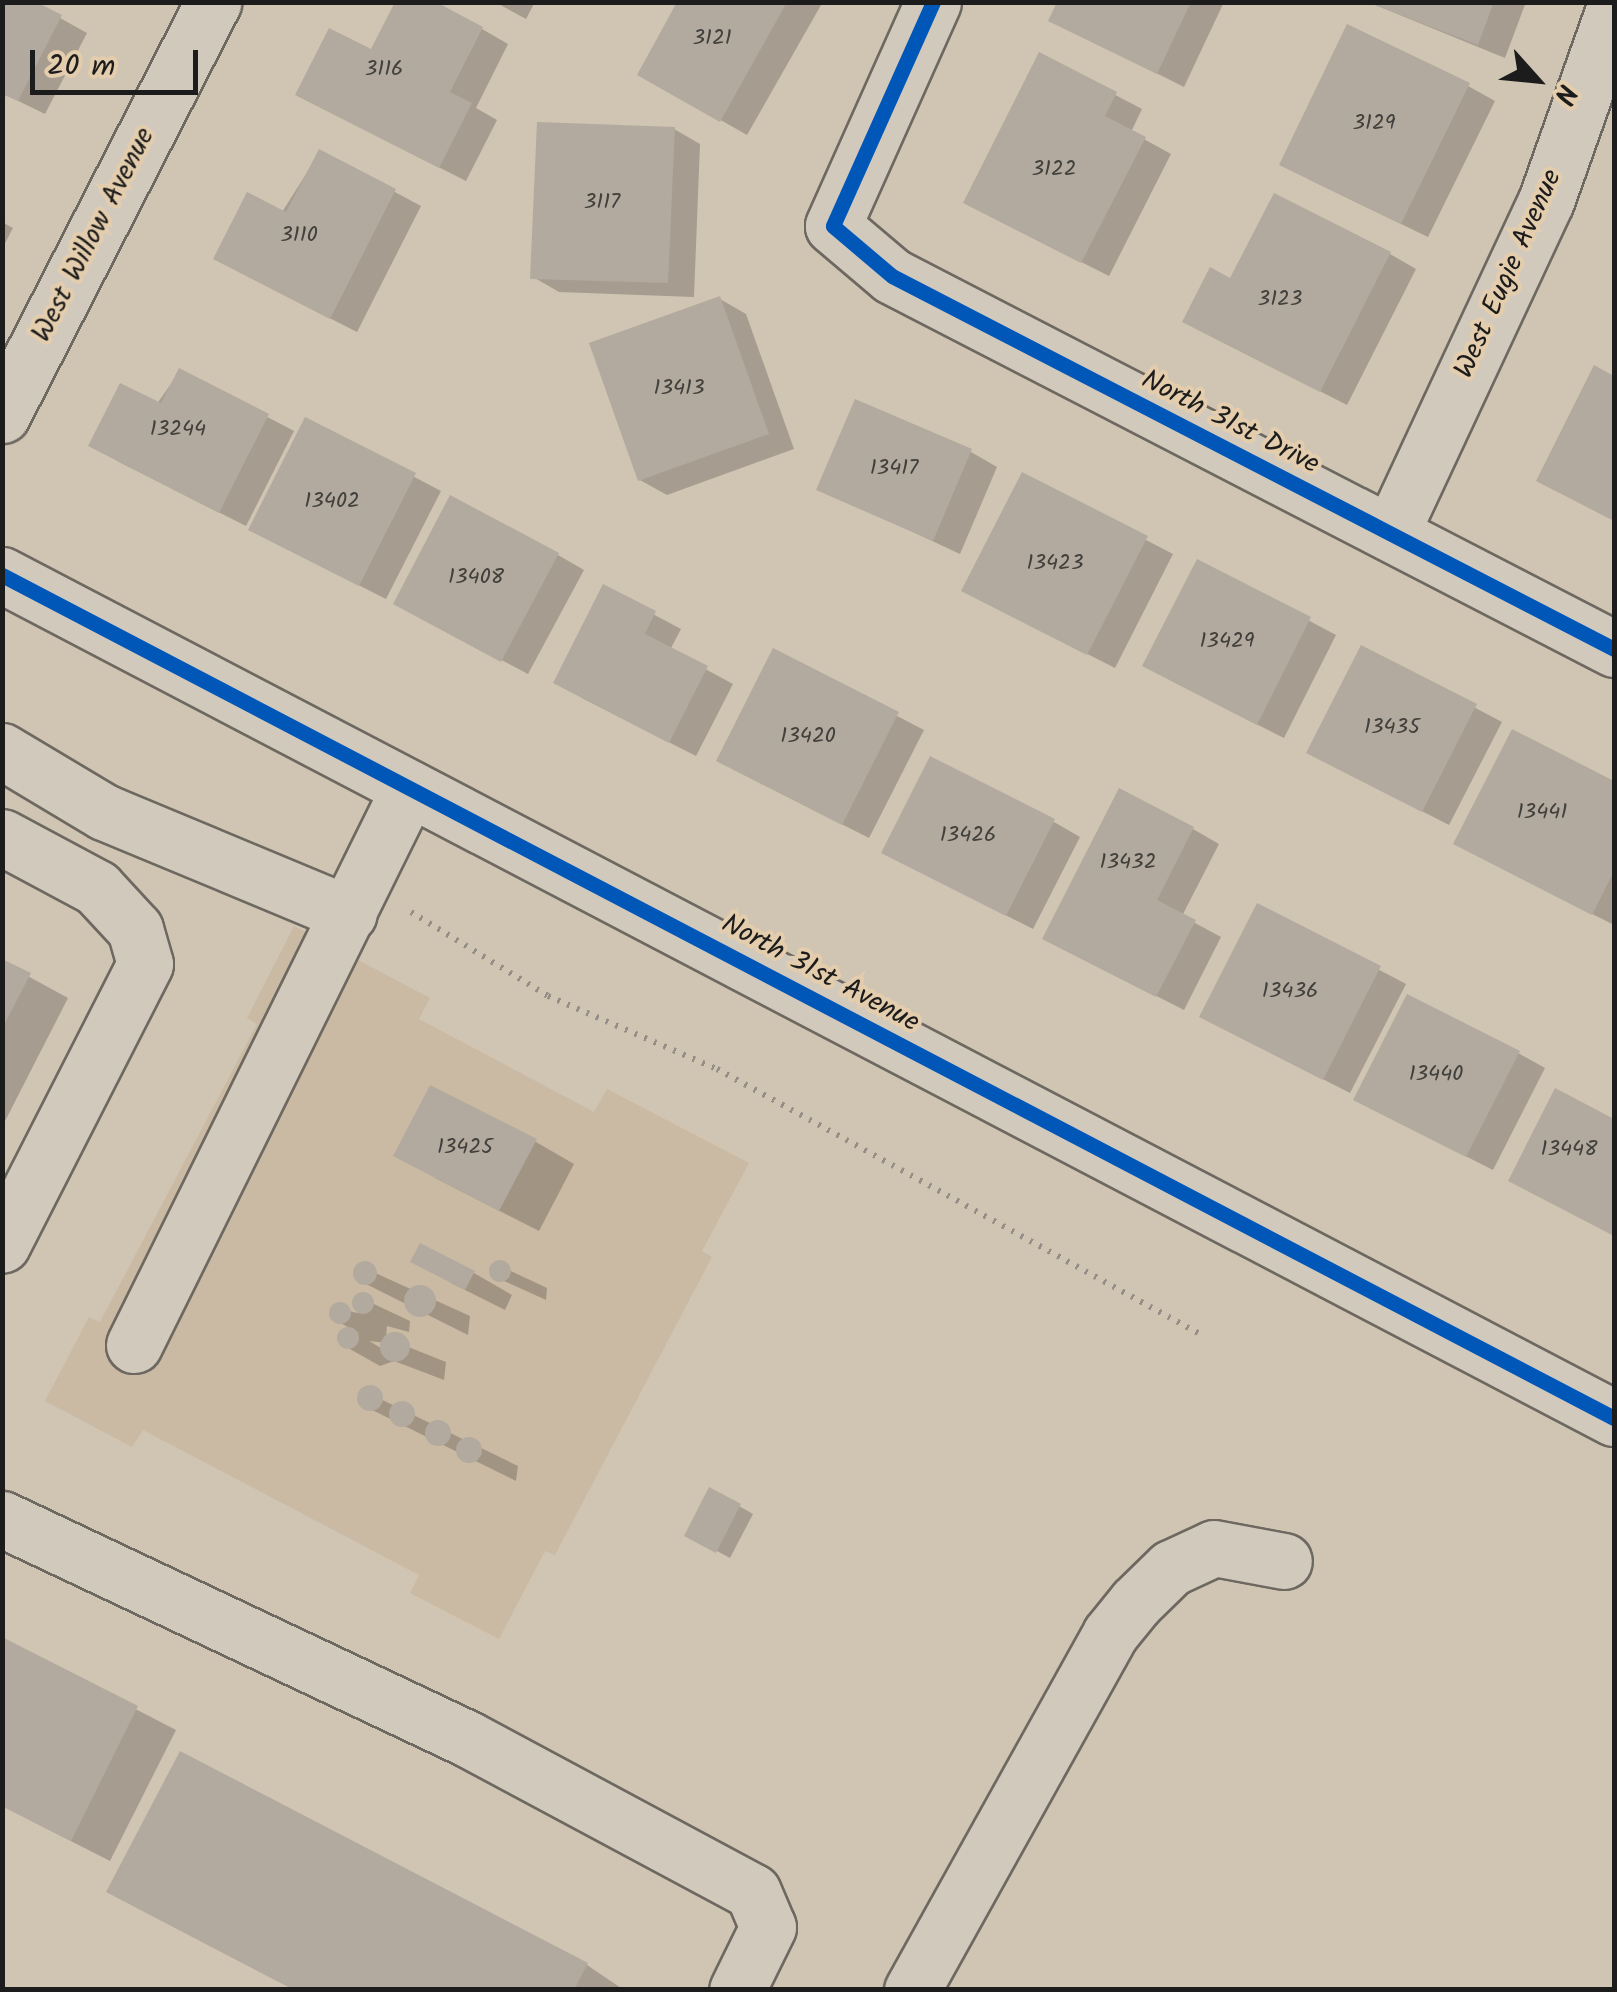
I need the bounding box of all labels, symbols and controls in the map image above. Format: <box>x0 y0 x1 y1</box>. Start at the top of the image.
house number: 3121 <box>692 26 732 52</box>
scale bar <box>35 30 202 92</box>
north arrow <box>1487 30 1587 130</box>
text: 20 m <box>47 43 115 91</box>
house number: 3116 <box>365 57 403 83</box>
text: N <box>1540 76 1588 112</box>
house number: 3129 <box>1353 111 1395 137</box>
street label: West Willow Avenue <box>25 122 163 348</box>
house number: 3122 <box>1031 157 1077 183</box>
street label: West Eugie Avenue <box>1448 165 1570 383</box>
house number: 3117 <box>584 190 620 216</box>
house number: 3110 <box>280 223 318 249</box>
house number: 3123 <box>1258 287 1302 313</box>
street label: North 31st Drive <box>1135 364 1325 482</box>
house number: 13413 <box>653 376 705 402</box>
house number: 13244 <box>150 417 206 443</box>
house number: 13417 <box>870 456 918 482</box>
house number: 13402 <box>304 489 360 515</box>
house number: 13423 <box>1027 551 1083 577</box>
house number: 13408 <box>448 565 504 591</box>
house number: 13429 <box>1199 629 1255 655</box>
house number: 13435 <box>1364 715 1420 741</box>
house number: 13420 <box>780 724 836 750</box>
house number: 13441 <box>1517 800 1567 826</box>
house number: 13426 <box>940 823 996 849</box>
house number: 13432 <box>1100 850 1156 876</box>
street label: North 31st Avenue <box>715 908 925 1040</box>
house number: 13436 <box>1262 979 1318 1005</box>
house number: 13440 <box>1409 1062 1463 1088</box>
house number: 13425 <box>437 1135 493 1161</box>
house number: 13448 <box>1541 1137 1597 1163</box>

